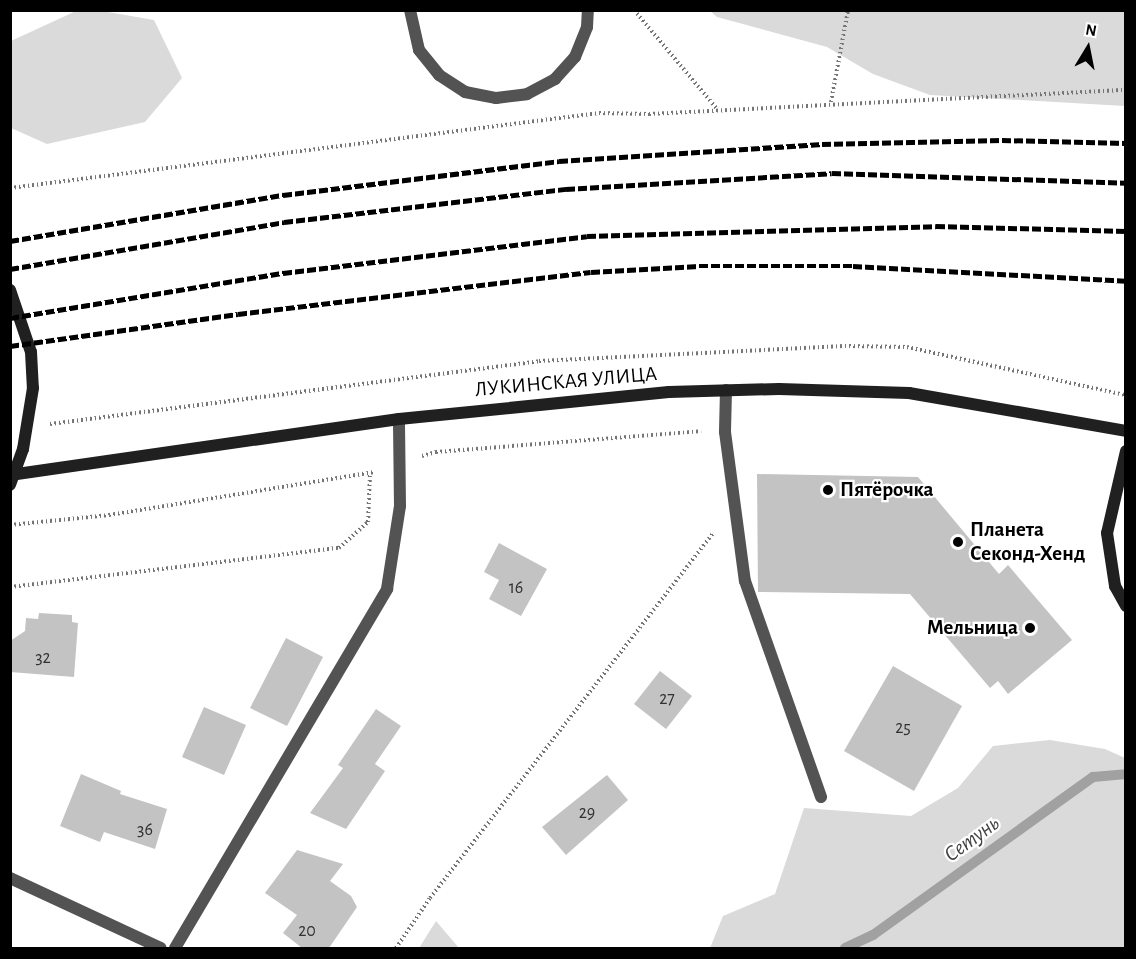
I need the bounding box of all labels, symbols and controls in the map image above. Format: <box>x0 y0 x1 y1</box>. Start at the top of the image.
north arrow <box>1058 18 1118 78</box>
text: N <box>1084 21 1098 39</box>
street label: ЛУКИНСКАЯ УЛИЦА <box>474 361 658 403</box>
place label: Пятёрочка <box>840 477 934 503</box>
marker: Пятёрочка <box>821 483 835 497</box>
place label: Планета Секонд-Хенд <box>970 517 1085 567</box>
marker: Планета Секонд-Хенд <box>951 535 965 549</box>
house number: 16 <box>509 577 523 599</box>
place label: Мельница <box>927 615 1018 641</box>
marker: Мельница <box>1023 621 1037 635</box>
house number: 32 <box>35 647 51 669</box>
house number: 27 <box>659 688 675 710</box>
house number: 25 <box>895 717 911 739</box>
house number: 29 <box>579 802 595 824</box>
water label: Сетунь <box>939 810 1005 868</box>
house number: 36 <box>137 819 153 841</box>
house number: 20 <box>298 920 316 942</box>

